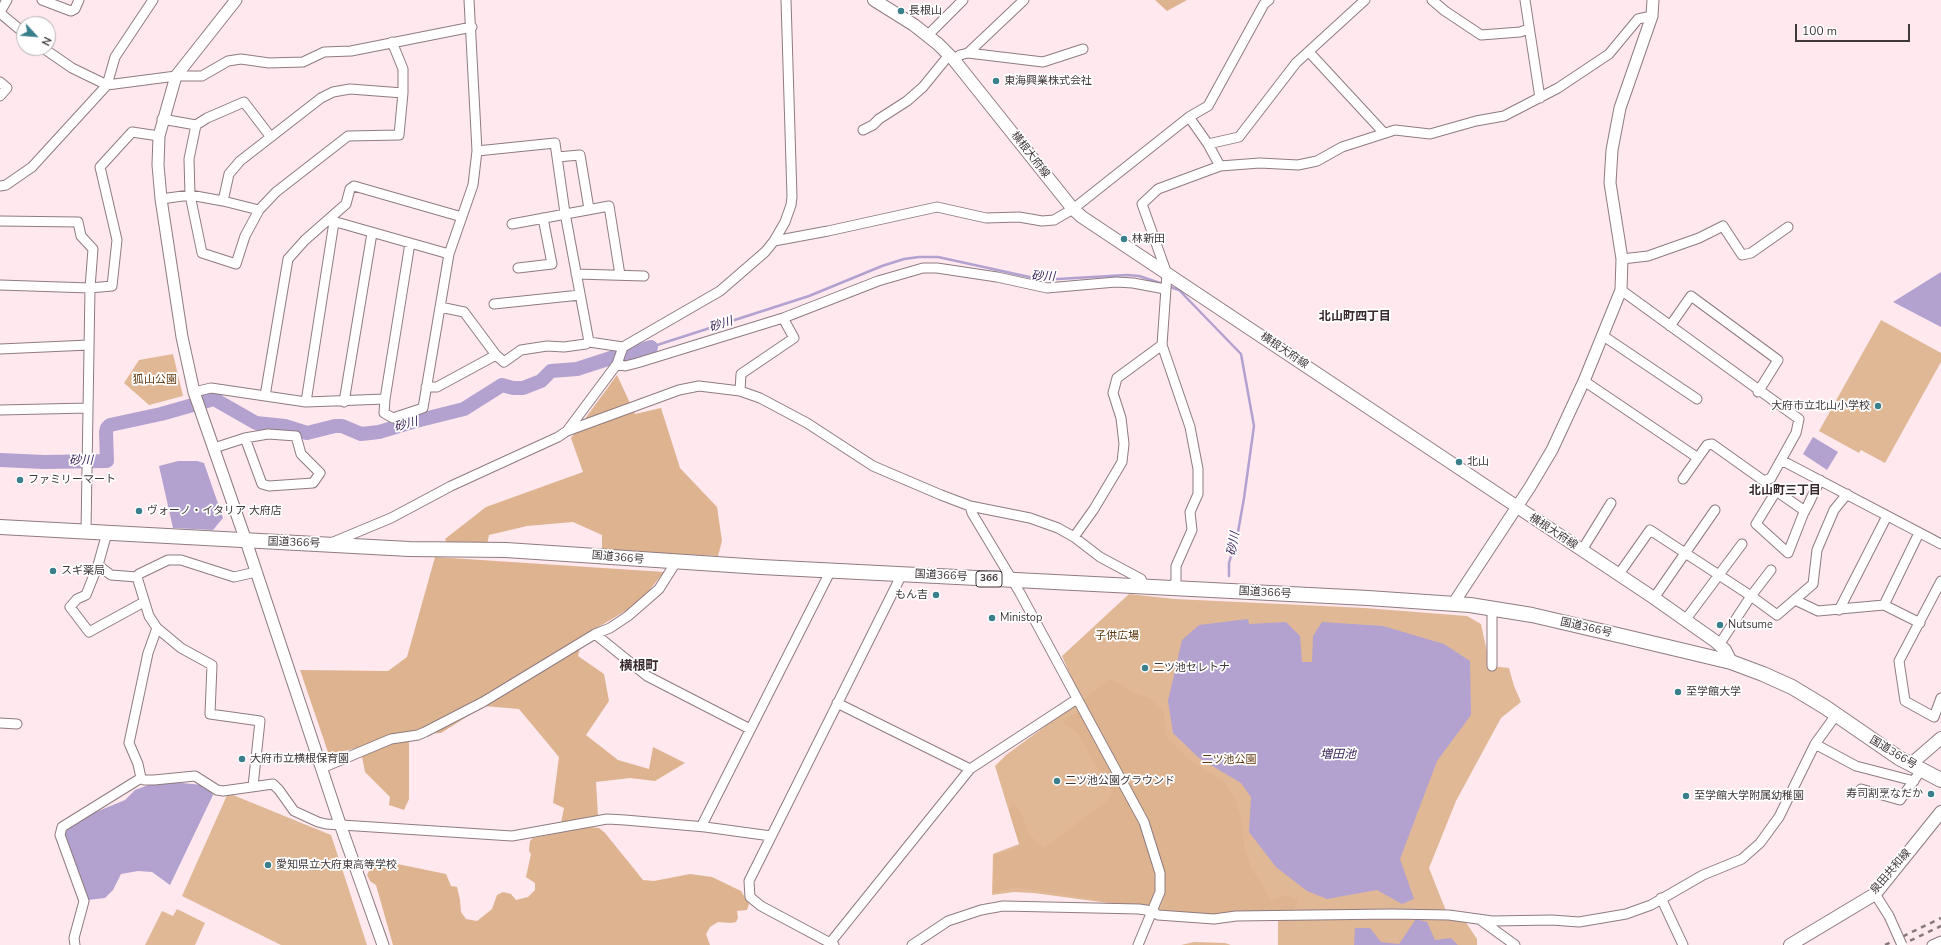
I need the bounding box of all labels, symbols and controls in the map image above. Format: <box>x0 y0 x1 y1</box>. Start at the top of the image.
place label: 長根山 <box>909 4 942 18</box>
marker: 長根山 <box>896 6 906 16</box>
north arrow <box>16 16 56 56</box>
scale bar <box>1797 16 1912 42</box>
text: 100 m <box>1802 23 1837 39</box>
text: N <box>38 34 55 48</box>
place label: 東海興業株式会社 <box>1004 74 1092 88</box>
marker: 東海興業株式会社 <box>991 76 1001 86</box>
street label: 横根大府線 <box>1008 129 1052 181</box>
place label: 林新田 <box>1132 232 1165 246</box>
marker: 林新田 <box>1119 234 1129 244</box>
water label: 砂川 <box>1031 269 1055 285</box>
district label: 北山町四丁目 <box>1319 310 1391 324</box>
water label: 砂川 <box>707 314 735 336</box>
street label: 横根大府線 <box>1258 330 1310 372</box>
park label: 狐山公園 <box>133 373 177 387</box>
place label: 大府市立北山小学校 <box>1771 399 1870 413</box>
marker: 大府市立北山小学校 <box>1873 401 1883 411</box>
water label: 砂川 <box>393 415 419 435</box>
water label: 砂川 <box>69 454 93 468</box>
place label: 北山 <box>1467 455 1489 469</box>
marker: 北山 <box>1454 457 1464 467</box>
place label: ファミリーマート <box>28 473 116 487</box>
marker: ファミリーマート <box>15 475 25 485</box>
district label: 北山町三丁目 <box>1749 484 1821 498</box>
place label: ヴォーノ・イタリア 大府店 <box>147 504 282 518</box>
marker: ヴォーノ・イタリア 大府店 <box>134 506 144 516</box>
street label: 横根大府線 <box>1526 511 1580 553</box>
water label: 砂川 <box>1225 531 1243 557</box>
street label: 国道366号 <box>267 535 321 551</box>
street label: 国道366号 <box>591 549 645 567</box>
place label: スギ薬局 <box>61 564 105 578</box>
marker: スギ薬局 <box>48 566 58 576</box>
street label: 国道366号 <box>914 568 968 584</box>
road number: 366 <box>976 571 1002 587</box>
street label: 国道366号 <box>1238 585 1292 601</box>
place label: もん吉 <box>895 588 928 602</box>
marker: もん吉 <box>931 590 941 600</box>
place label: Ministop <box>1000 611 1042 625</box>
marker: Ministop <box>987 613 997 623</box>
street label: 国道366号 <box>1559 616 1613 640</box>
place label: Nutsume <box>1728 618 1773 632</box>
marker: Nutsume <box>1715 620 1725 630</box>
park label: 子供広場 <box>1095 629 1139 643</box>
district label: 横根町 <box>620 659 658 675</box>
place label: 二ツ池セレトナ <box>1153 661 1230 675</box>
marker: 二ツ池セレトナ <box>1140 663 1150 673</box>
place label: 至学館大学 <box>1686 685 1741 699</box>
marker: 至学館大学 <box>1673 687 1683 697</box>
street label: 国道366号 <box>1867 734 1919 772</box>
water label: 増田池 <box>1320 748 1356 762</box>
place label: 大府市立横根保育園 <box>250 752 349 766</box>
park label: 二ツ池公園 <box>1202 753 1256 767</box>
marker: 大府市立横根保育園 <box>237 754 247 764</box>
place label: 二ツ池公園グラウンド <box>1065 774 1175 788</box>
marker: 二ツ池公園グラウンド <box>1052 776 1062 786</box>
place label: 寿司割烹なだか <box>1846 787 1923 801</box>
place label: 至学館大学附属幼稚園 <box>1694 789 1804 803</box>
marker: 寿司割烹なだか <box>1926 789 1936 799</box>
marker: 至学館大学附属幼稚園 <box>1681 791 1691 801</box>
street label: 泉田共和線 <box>1868 847 1914 897</box>
place label: 愛知県立大府東高等学校 <box>276 858 397 872</box>
marker: 愛知県立大府東高等学校 <box>263 860 273 870</box>

